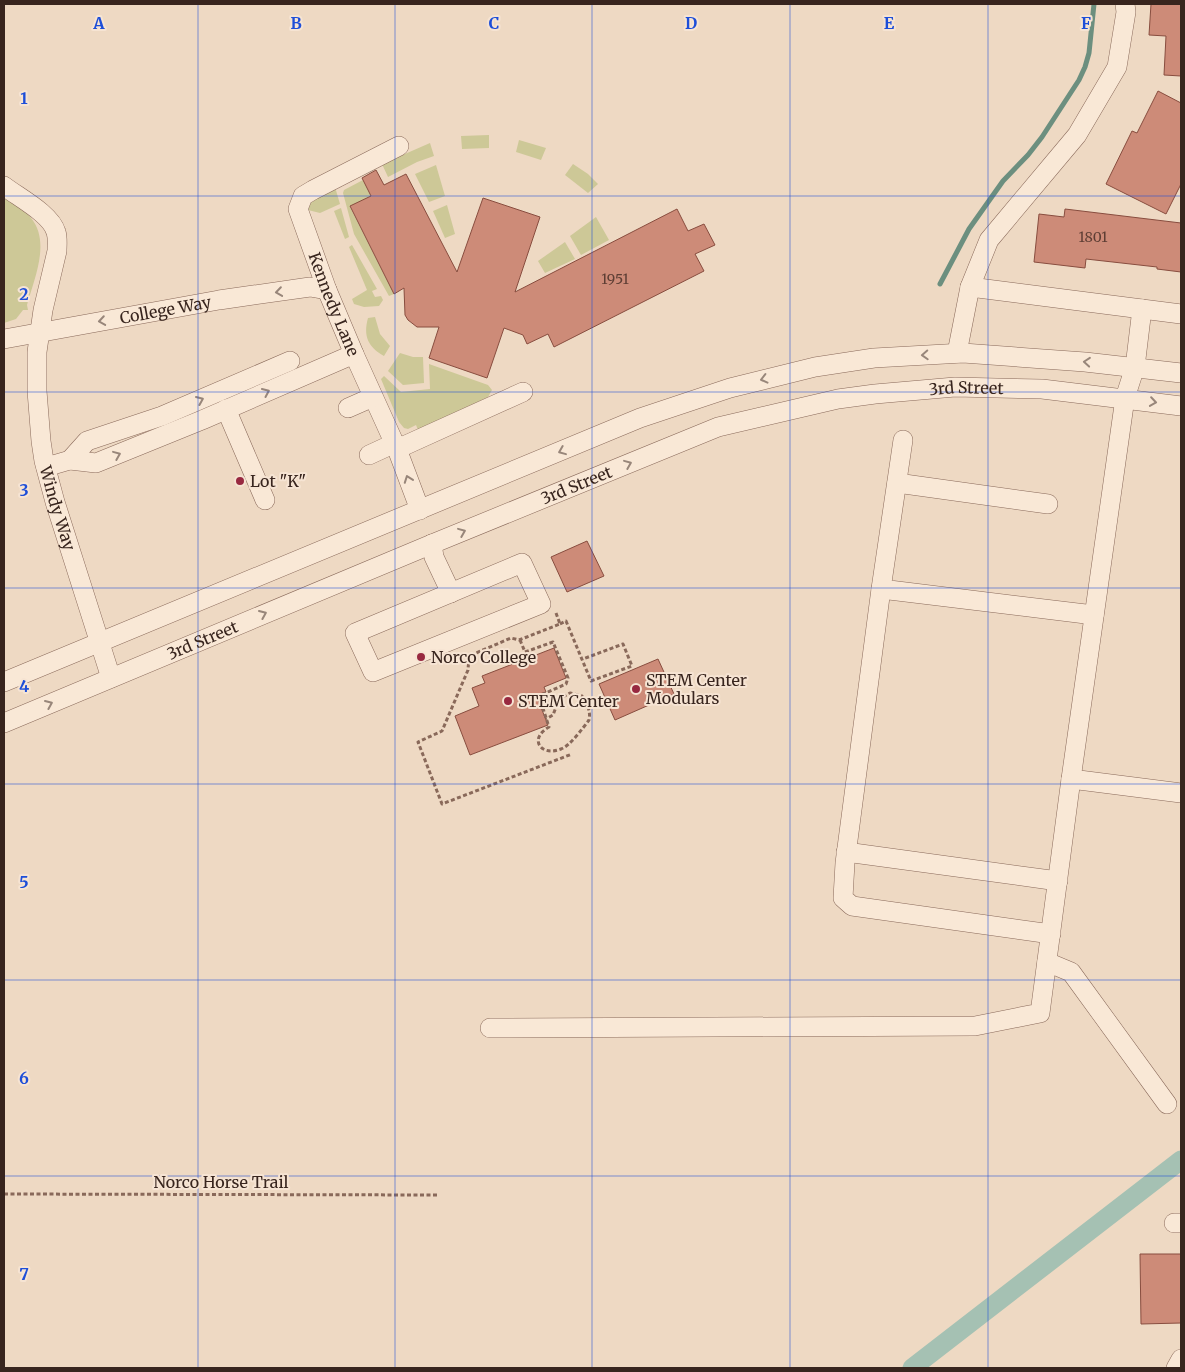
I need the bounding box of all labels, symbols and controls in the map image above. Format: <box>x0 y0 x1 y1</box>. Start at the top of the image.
text: A <box>92 13 105 33</box>
text: B <box>290 13 302 33</box>
text: C <box>489 13 499 33</box>
text: D <box>685 13 697 33</box>
text: E <box>884 13 895 33</box>
text: F <box>1081 13 1091 33</box>
text: 1 <box>20 88 28 108</box>
house number: 1801 <box>1078 228 1108 246</box>
street label: Kennedy Lane <box>304 250 364 359</box>
house number: 1951 <box>601 270 629 288</box>
text: 2 <box>19 284 29 304</box>
one-way arrow <box>275 286 283 297</box>
street label: College Way <box>118 292 213 328</box>
one-way arrow <box>97 315 106 325</box>
one-way arrow <box>920 350 928 361</box>
one-way arrow <box>1082 357 1090 368</box>
one-way arrow <box>760 373 769 384</box>
street label: 3rd Street <box>928 377 1005 399</box>
one-way arrow <box>261 387 270 398</box>
one-way arrow <box>195 395 204 406</box>
one-way arrow <box>1149 396 1157 407</box>
one-way arrow <box>558 445 567 455</box>
one-way arrow <box>112 451 121 461</box>
one-way arrow <box>623 459 632 470</box>
street label: 3rd Street <box>538 461 616 508</box>
street label: Windy Way <box>35 463 80 553</box>
place label: Lot "K" <box>250 471 306 491</box>
marker: Lot "K" <box>234 475 246 487</box>
one-way arrow <box>404 475 414 484</box>
text: 3 <box>19 480 29 500</box>
one-way arrow <box>457 528 466 538</box>
one-way arrow <box>258 610 267 621</box>
street label: 3rd Street <box>164 616 241 664</box>
place label: Norco College <box>431 647 536 667</box>
marker: Norco College <box>415 651 427 663</box>
place label: STEM Center Modulars <box>646 670 747 708</box>
text: 4 <box>19 676 29 696</box>
marker: STEM Center Modulars <box>630 683 642 695</box>
place label: STEM Center <box>518 691 619 711</box>
marker: STEM Center <box>502 695 514 707</box>
one-way arrow <box>44 700 53 710</box>
text: 5 <box>19 872 29 892</box>
text: 6 <box>19 1068 29 1088</box>
street label: Norco Horse Trail <box>153 1172 289 1192</box>
text: 7 <box>19 1264 29 1284</box>

